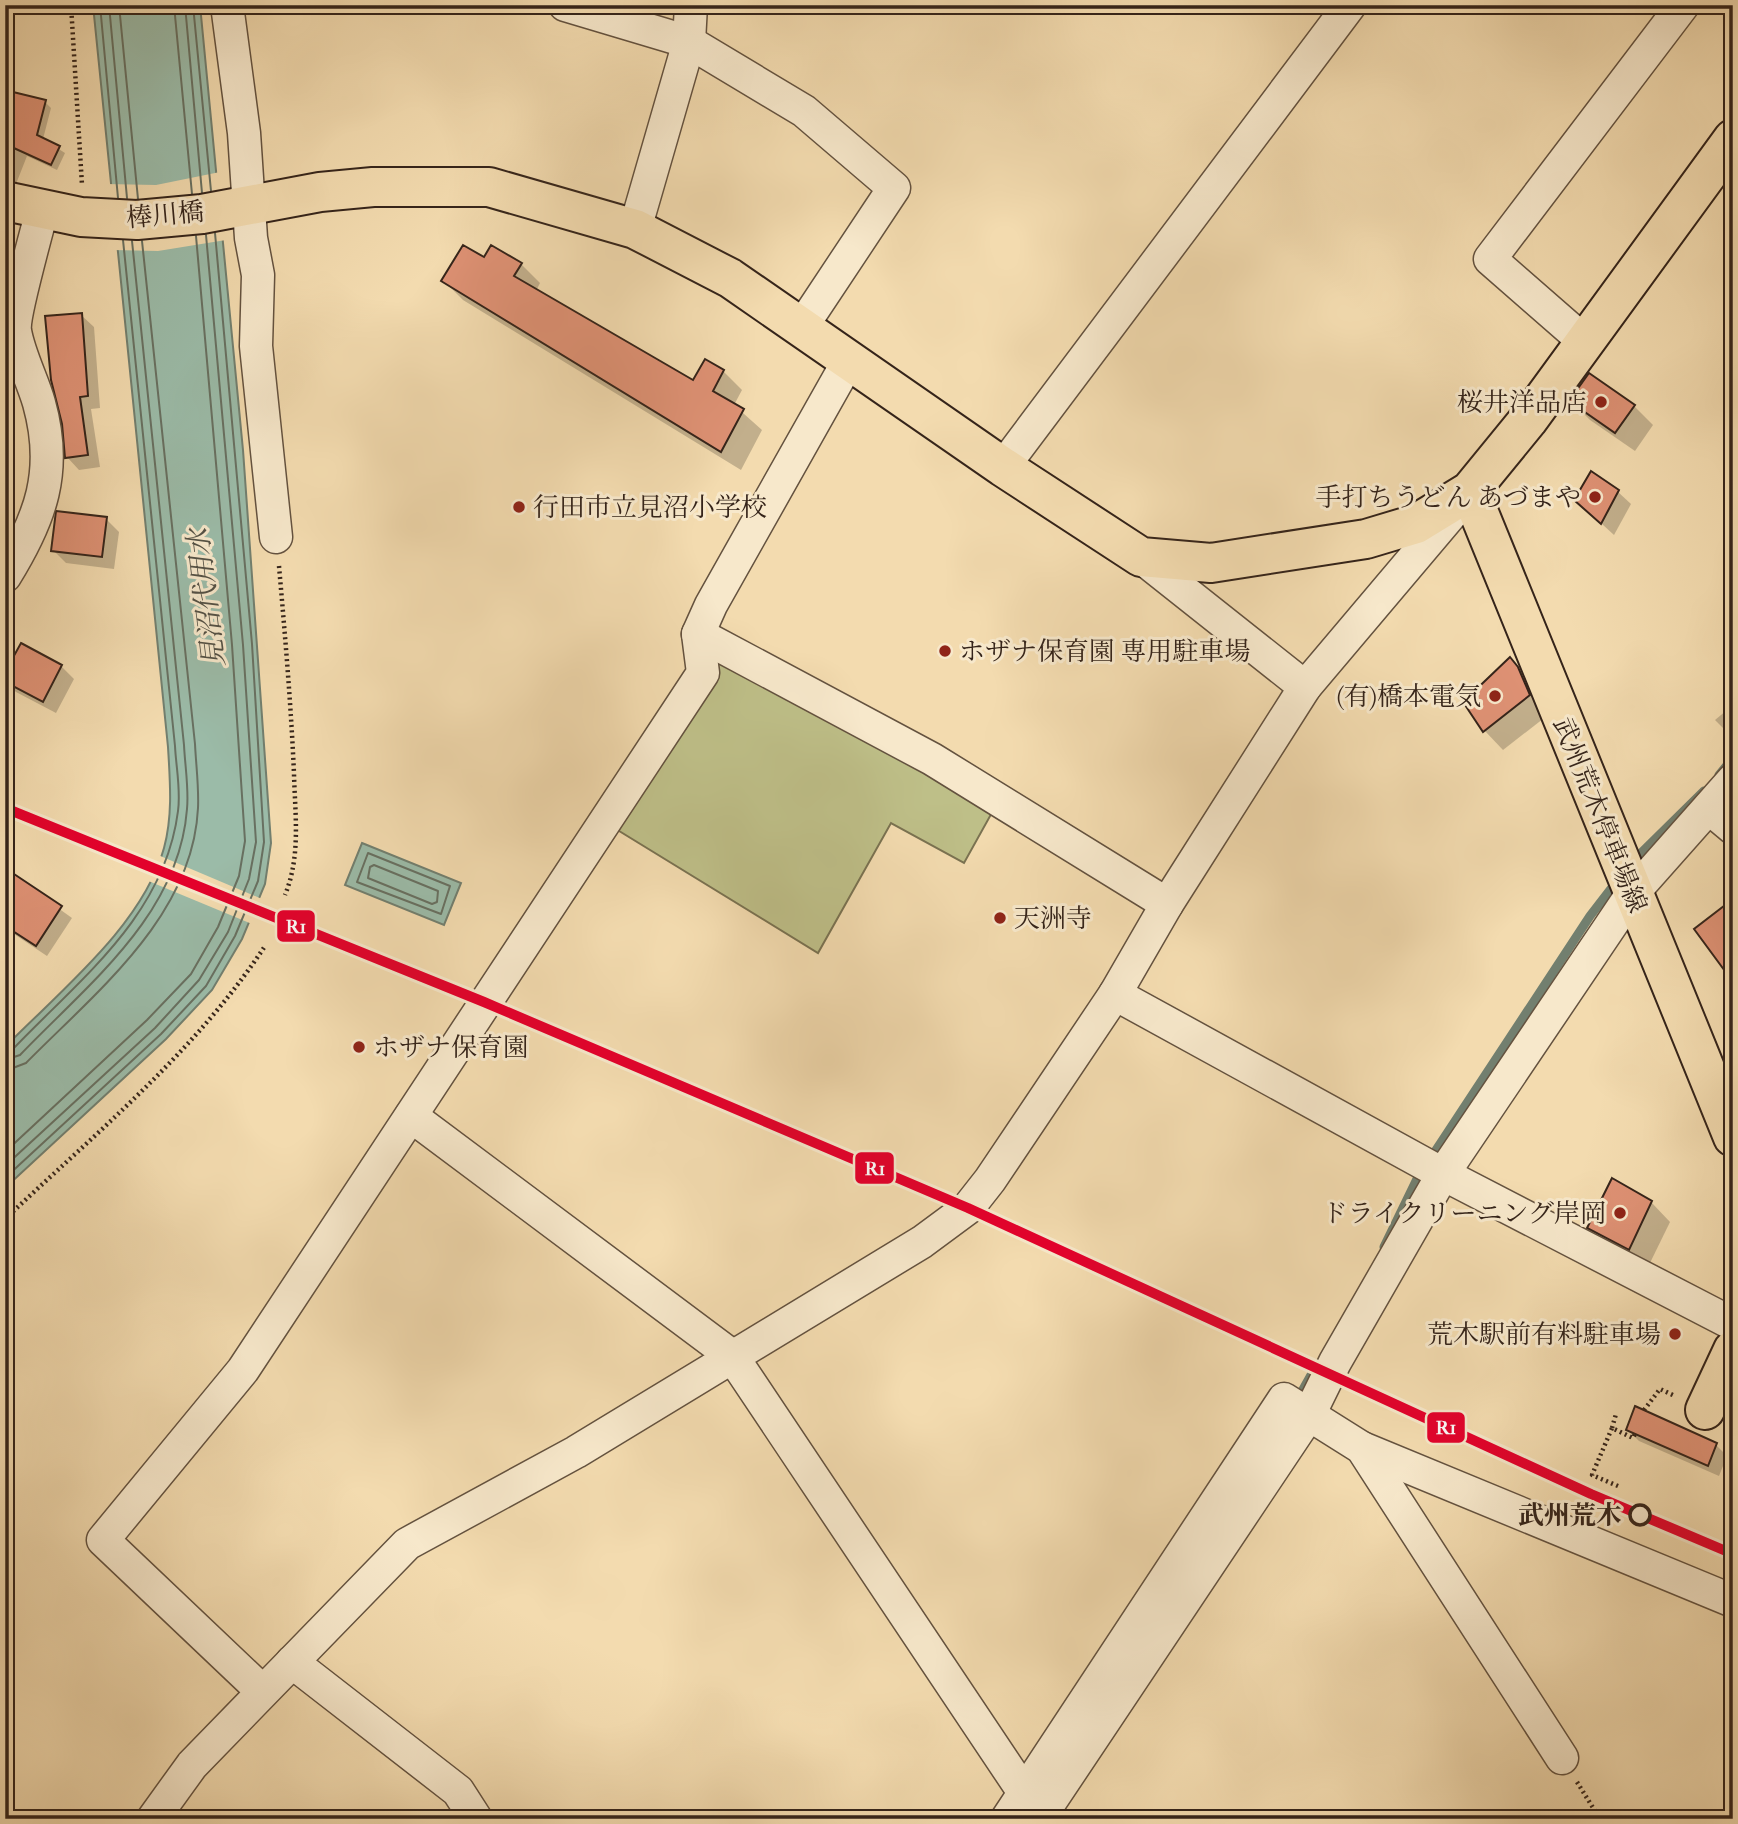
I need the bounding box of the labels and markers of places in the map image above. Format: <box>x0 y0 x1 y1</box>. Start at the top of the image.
place label: 桜井洋品店 <box>1457 387 1587 418</box>
marker: 桜井洋品店 <box>1593 394 1609 410</box>
place label: 手打ちうどん あづまや <box>1315 482 1581 513</box>
marker: 手打ちうどん あづまや <box>1587 489 1603 505</box>
place label: 行田市立見沼小学校 <box>533 492 767 523</box>
marker: 行田市立見沼小学校 <box>511 499 527 515</box>
place label: ホザナ保育園 専用駐車場 <box>959 636 1251 667</box>
marker: ホザナ保育園 専用駐車場 <box>937 643 953 659</box>
place label: (有)橋本電気 <box>1337 681 1481 712</box>
marker: (有)橋本電気 <box>1487 688 1503 704</box>
place label: 天洲寺 <box>1014 903 1092 934</box>
marker: 天洲寺 <box>992 910 1008 926</box>
place label: ホザナ保育園 <box>373 1032 529 1063</box>
marker: ホザナ保育園 <box>351 1039 367 1055</box>
place label: ドライクリーニング岸岡 <box>1322 1198 1606 1229</box>
marker: ドライクリーニング岸岡 <box>1612 1205 1628 1221</box>
place label: 荒木駅前有料駐車場 <box>1427 1319 1661 1350</box>
marker: 荒木駅前有料駐車場 <box>1667 1326 1683 1342</box>
place label: 武州荒木 <box>1518 1500 1622 1531</box>
marker: 武州荒木 <box>1629 1504 1651 1526</box>

